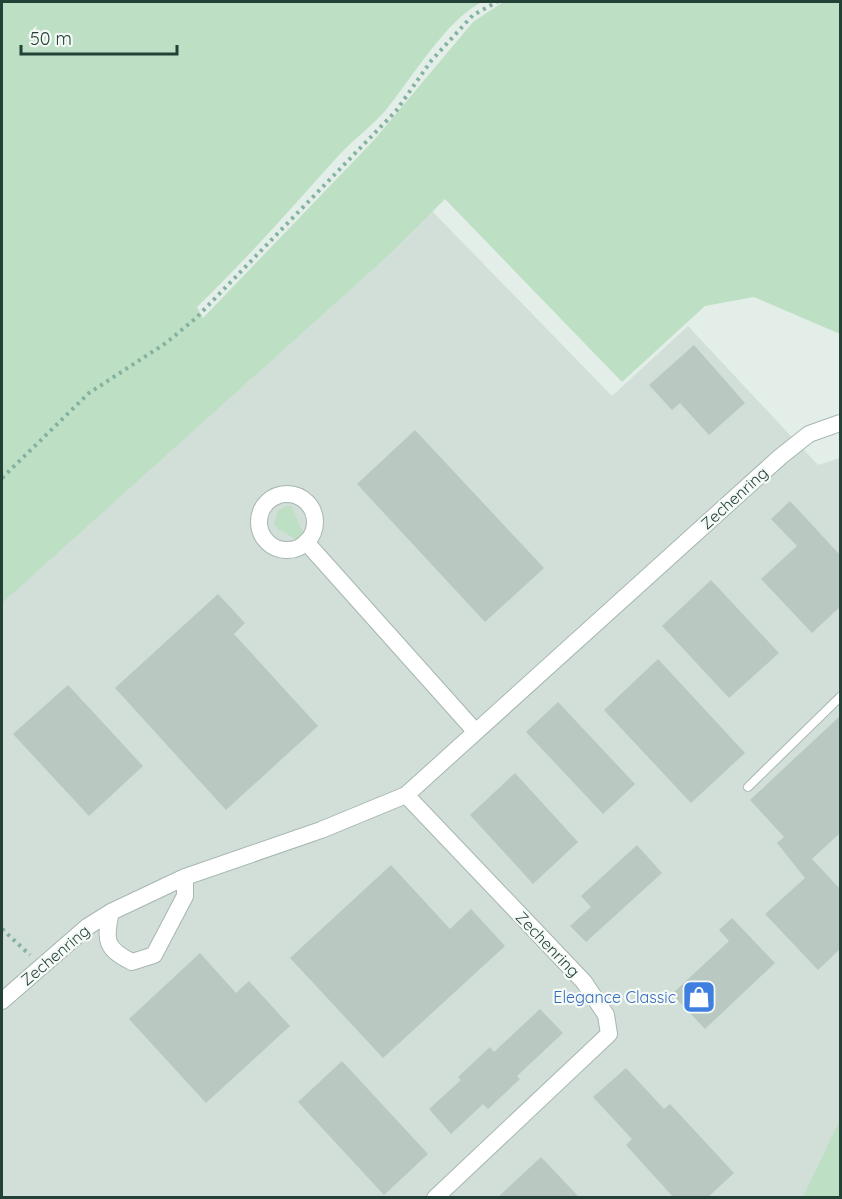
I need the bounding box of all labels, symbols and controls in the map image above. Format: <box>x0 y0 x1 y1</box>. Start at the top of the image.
scale bar <box>21 18 177 56</box>
text: 50 m <box>30 27 72 50</box>
street label: Zechenring <box>696 463 772 533</box>
street label: Zechenring <box>512 907 584 981</box>
street label: Zechenring <box>16 920 94 990</box>
shop icon: Elegance Classic <box>681 979 717 1015</box>
place label: Elegance Classic <box>553 987 676 1007</box>

